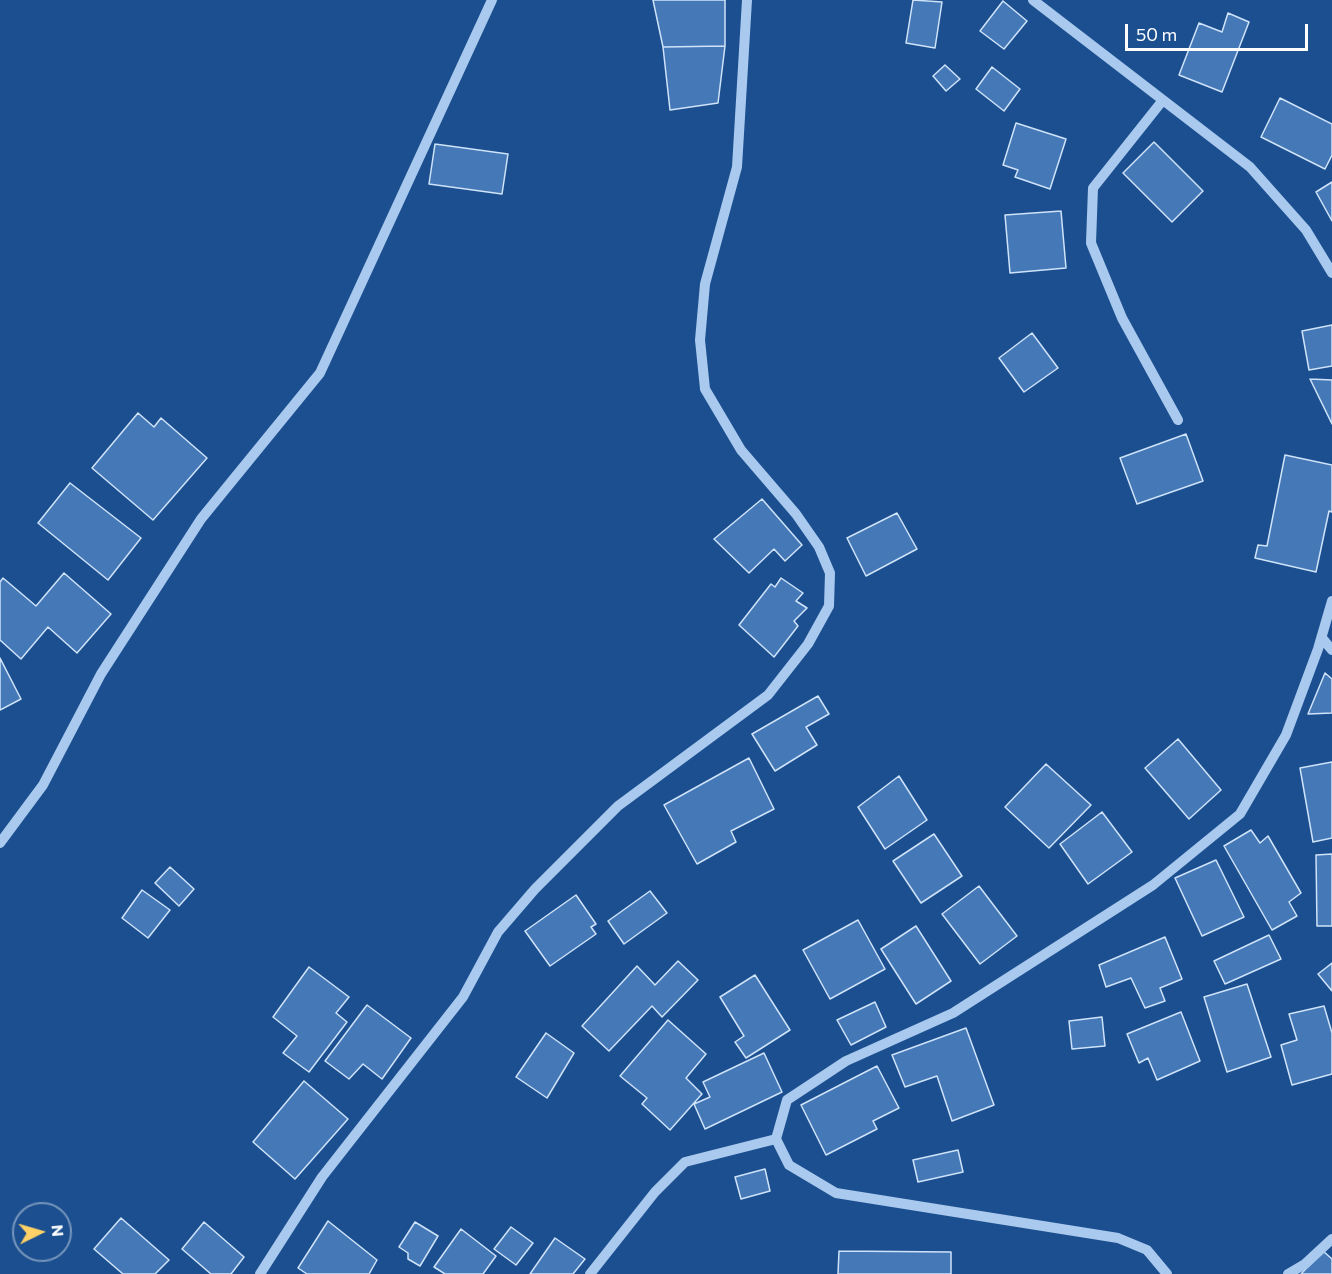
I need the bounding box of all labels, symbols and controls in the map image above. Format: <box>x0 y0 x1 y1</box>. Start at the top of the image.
scale bar <box>1128 12 1311 50</box>
text: 50 m <box>1136 23 1177 45</box>
north arrow <box>12 1202 72 1262</box>
text: N <box>48 1224 68 1237</box>

